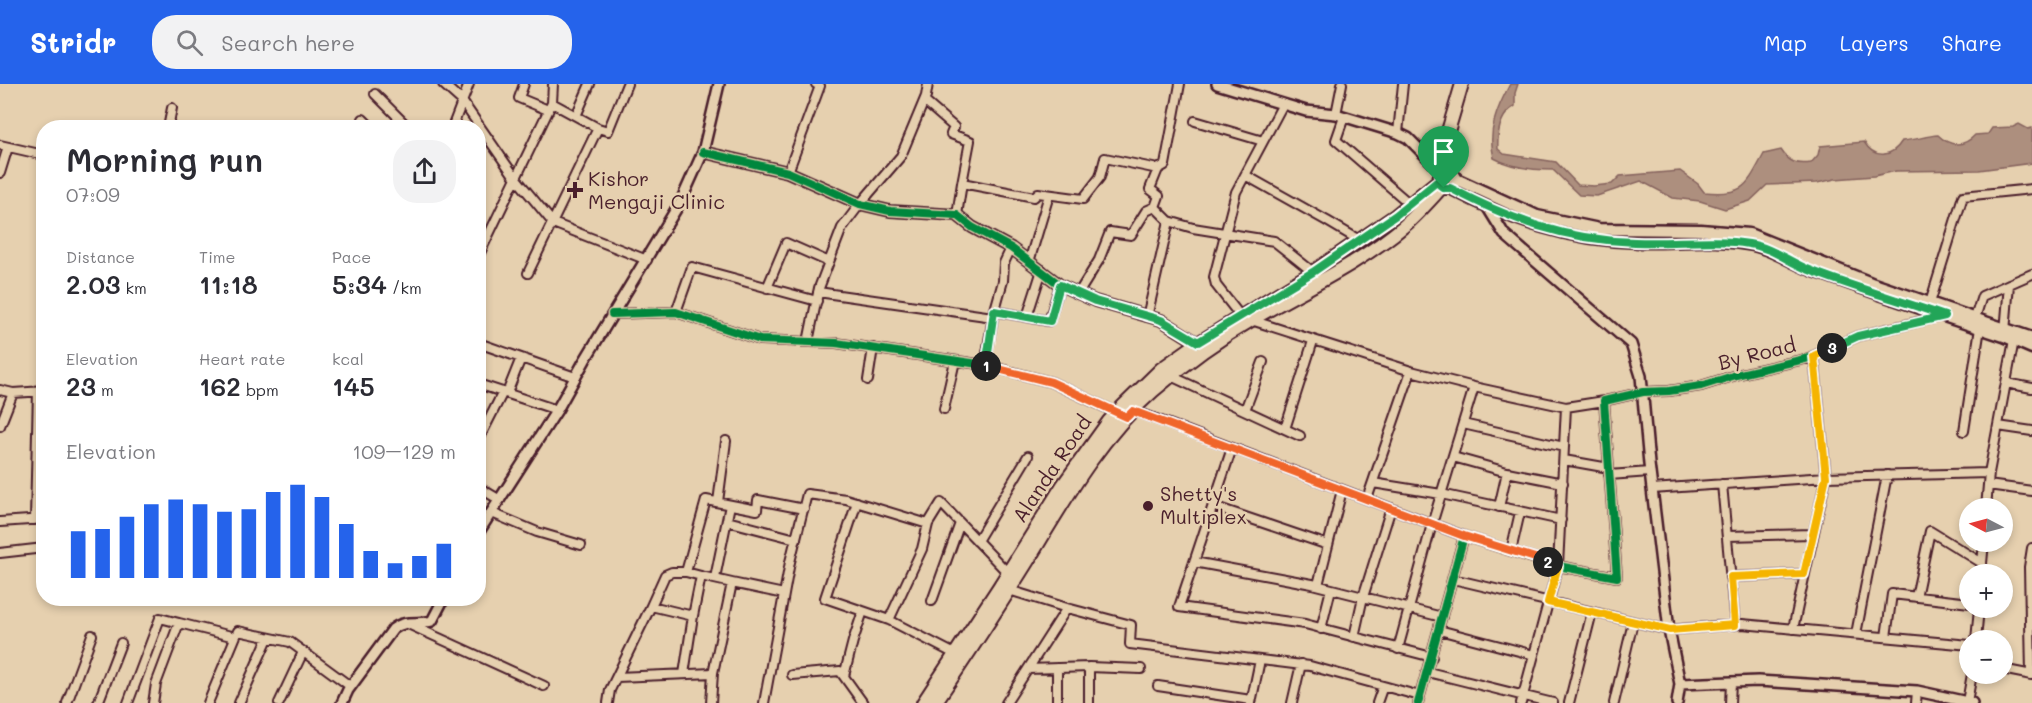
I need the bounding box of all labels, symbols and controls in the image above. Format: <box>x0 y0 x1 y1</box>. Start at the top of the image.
search box <box>152 15 572 69</box>
text: Stridr <box>30 24 116 60</box>
icon: search <box>173 26 206 59</box>
text: Search here <box>221 28 355 57</box>
text: Map <box>1764 29 1807 56</box>
text: Layers <box>1840 29 1909 56</box>
text: Share <box>1942 29 2002 56</box>
pin <box>1418 126 1469 188</box>
icon: arrive <box>1427 135 1460 168</box>
text: Morning run <box>66 137 263 180</box>
button: share <box>393 140 456 203</box>
place label: Kishor Mengaji Clinic <box>588 165 725 214</box>
text: 07:09 <box>66 181 120 207</box>
marker: Kishor Mengaji Clinic <box>566 181 584 199</box>
text: Distance <box>66 246 135 267</box>
text: Time <box>199 246 235 267</box>
text: Pace <box>332 246 371 267</box>
text: 2.03 <box>66 267 120 301</box>
text: 11:18 <box>199 267 258 301</box>
text: 5:34 <box>332 267 387 301</box>
text: km <box>120 277 147 298</box>
text: /km <box>387 277 422 298</box>
street label: By Road <box>1715 331 1798 375</box>
pin: 3 <box>1817 333 1847 363</box>
text: 3 <box>1827 337 1837 358</box>
text: Elevation <box>66 348 138 369</box>
text: Heart rate <box>199 348 285 369</box>
text: kcal <box>332 348 364 369</box>
pin: 1 <box>971 351 1001 381</box>
text: 1 <box>982 355 990 376</box>
text: 23 <box>66 369 96 403</box>
text: 162 <box>199 369 241 403</box>
text: 145 <box>332 369 375 403</box>
text: m <box>96 379 114 400</box>
text: bpm <box>241 379 279 400</box>
street label: Alanda Road <box>1006 410 1097 527</box>
text: Elevation <box>66 438 156 464</box>
text: 109–129 m <box>352 438 456 464</box>
place label: Shetty's Multiplex <box>1160 480 1247 529</box>
north arrow <box>1959 498 2013 552</box>
map controls <box>1959 498 2013 684</box>
marker: Shetty's Multiplex <box>1141 499 1155 513</box>
pin: 2 <box>1533 547 1563 577</box>
text: 2 <box>1544 551 1552 572</box>
button: + <box>1959 564 2013 618</box>
button: − <box>1959 630 2013 684</box>

